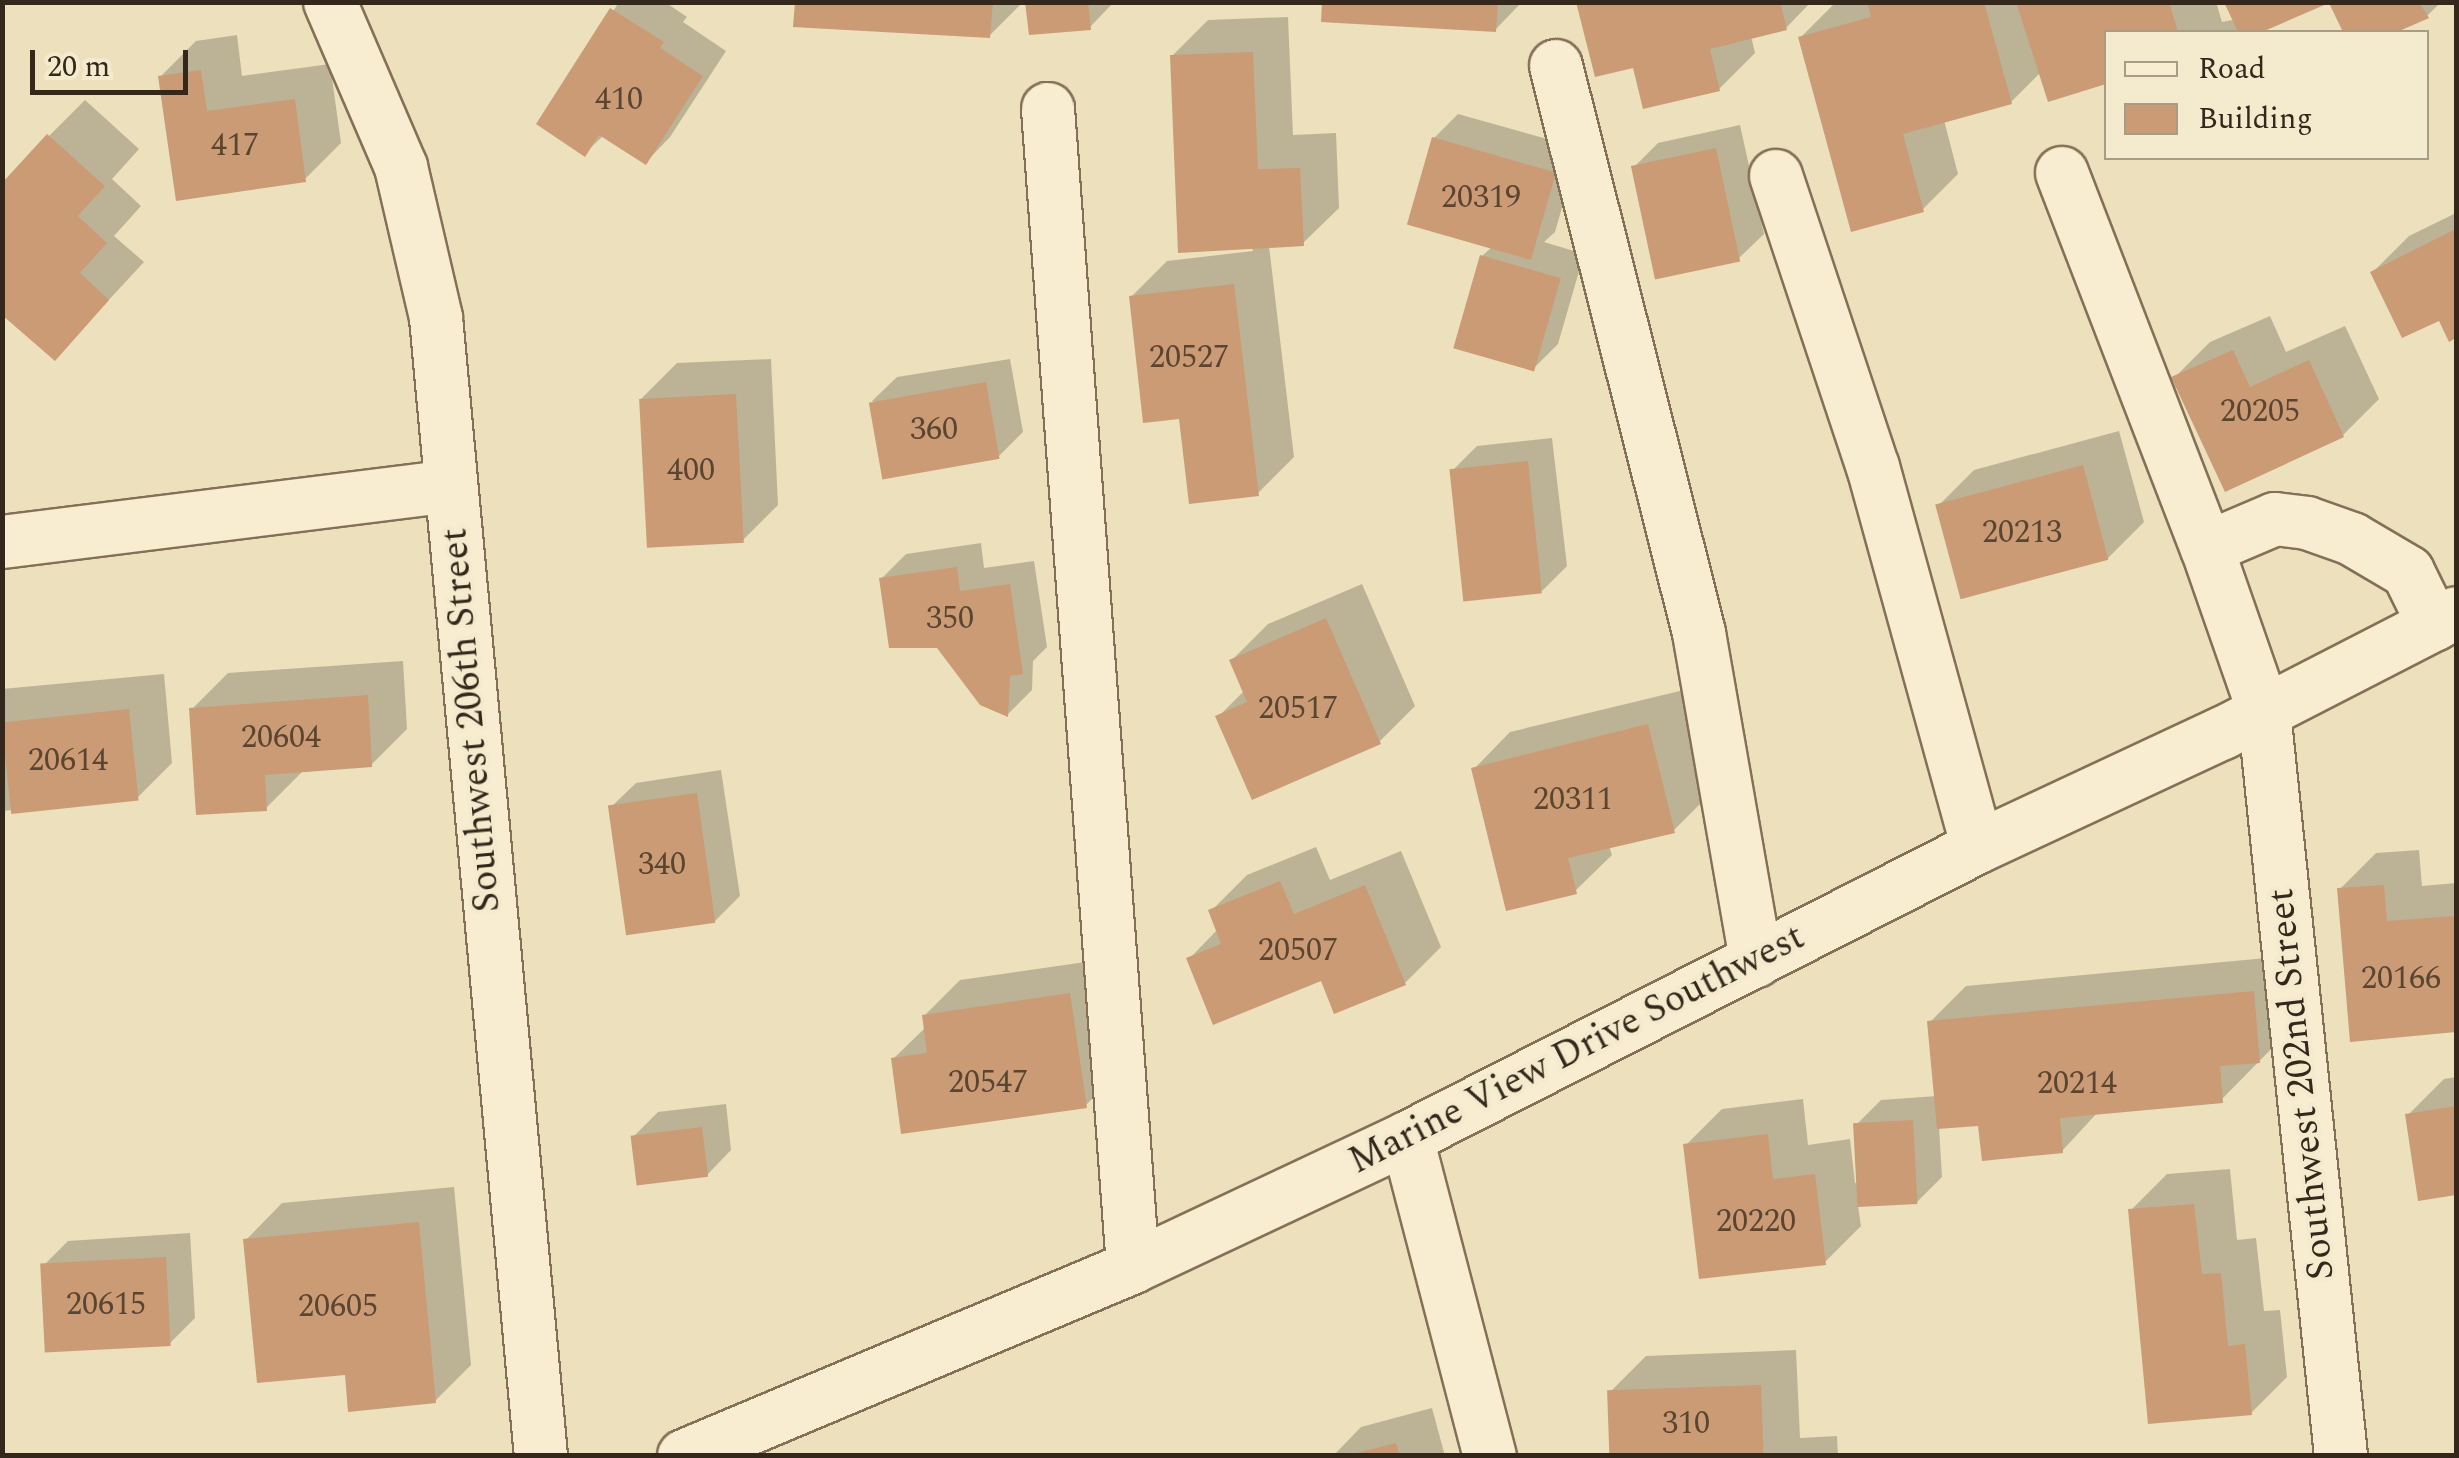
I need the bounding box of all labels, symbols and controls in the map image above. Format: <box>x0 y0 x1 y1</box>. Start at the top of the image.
scale bar <box>35 30 192 92</box>
legend <box>2104 30 2429 160</box>
text: 20 m <box>47 44 110 90</box>
text: Road <box>2198 46 2266 92</box>
house number: 410 <box>595 81 643 119</box>
text: Building <box>2198 96 2313 142</box>
house number: 417 <box>211 127 259 165</box>
house number: 20319 <box>1441 179 1521 217</box>
house number: 20527 <box>1149 339 1229 377</box>
house number: 20205 <box>2220 393 2300 431</box>
house number: 360 <box>910 411 958 449</box>
house number: 400 <box>667 452 715 490</box>
house number: 20213 <box>1982 514 2062 552</box>
street label: Southwest 206th Street <box>432 526 512 914</box>
house number: 350 <box>926 600 974 638</box>
house number: 20517 <box>1258 690 1338 728</box>
house number: 20604 <box>241 719 321 757</box>
house number: 20614 <box>28 742 108 780</box>
house number: 20311 <box>1533 781 1613 819</box>
house number: 340 <box>638 846 686 884</box>
street label: Southwest 202nd Street <box>2259 886 2345 1282</box>
street label: Marine View Drive Southwest <box>1341 915 1813 1185</box>
house number: 20507 <box>1258 932 1338 970</box>
house number: 20166 <box>2361 960 2441 998</box>
house number: 20547 <box>948 1064 1028 1102</box>
house number: 20214 <box>2037 1065 2117 1103</box>
house number: 20220 <box>1716 1203 1796 1241</box>
house number: 20615 <box>66 1286 146 1324</box>
house number: 20605 <box>298 1288 378 1326</box>
house number: 310 <box>1662 1405 1710 1443</box>

